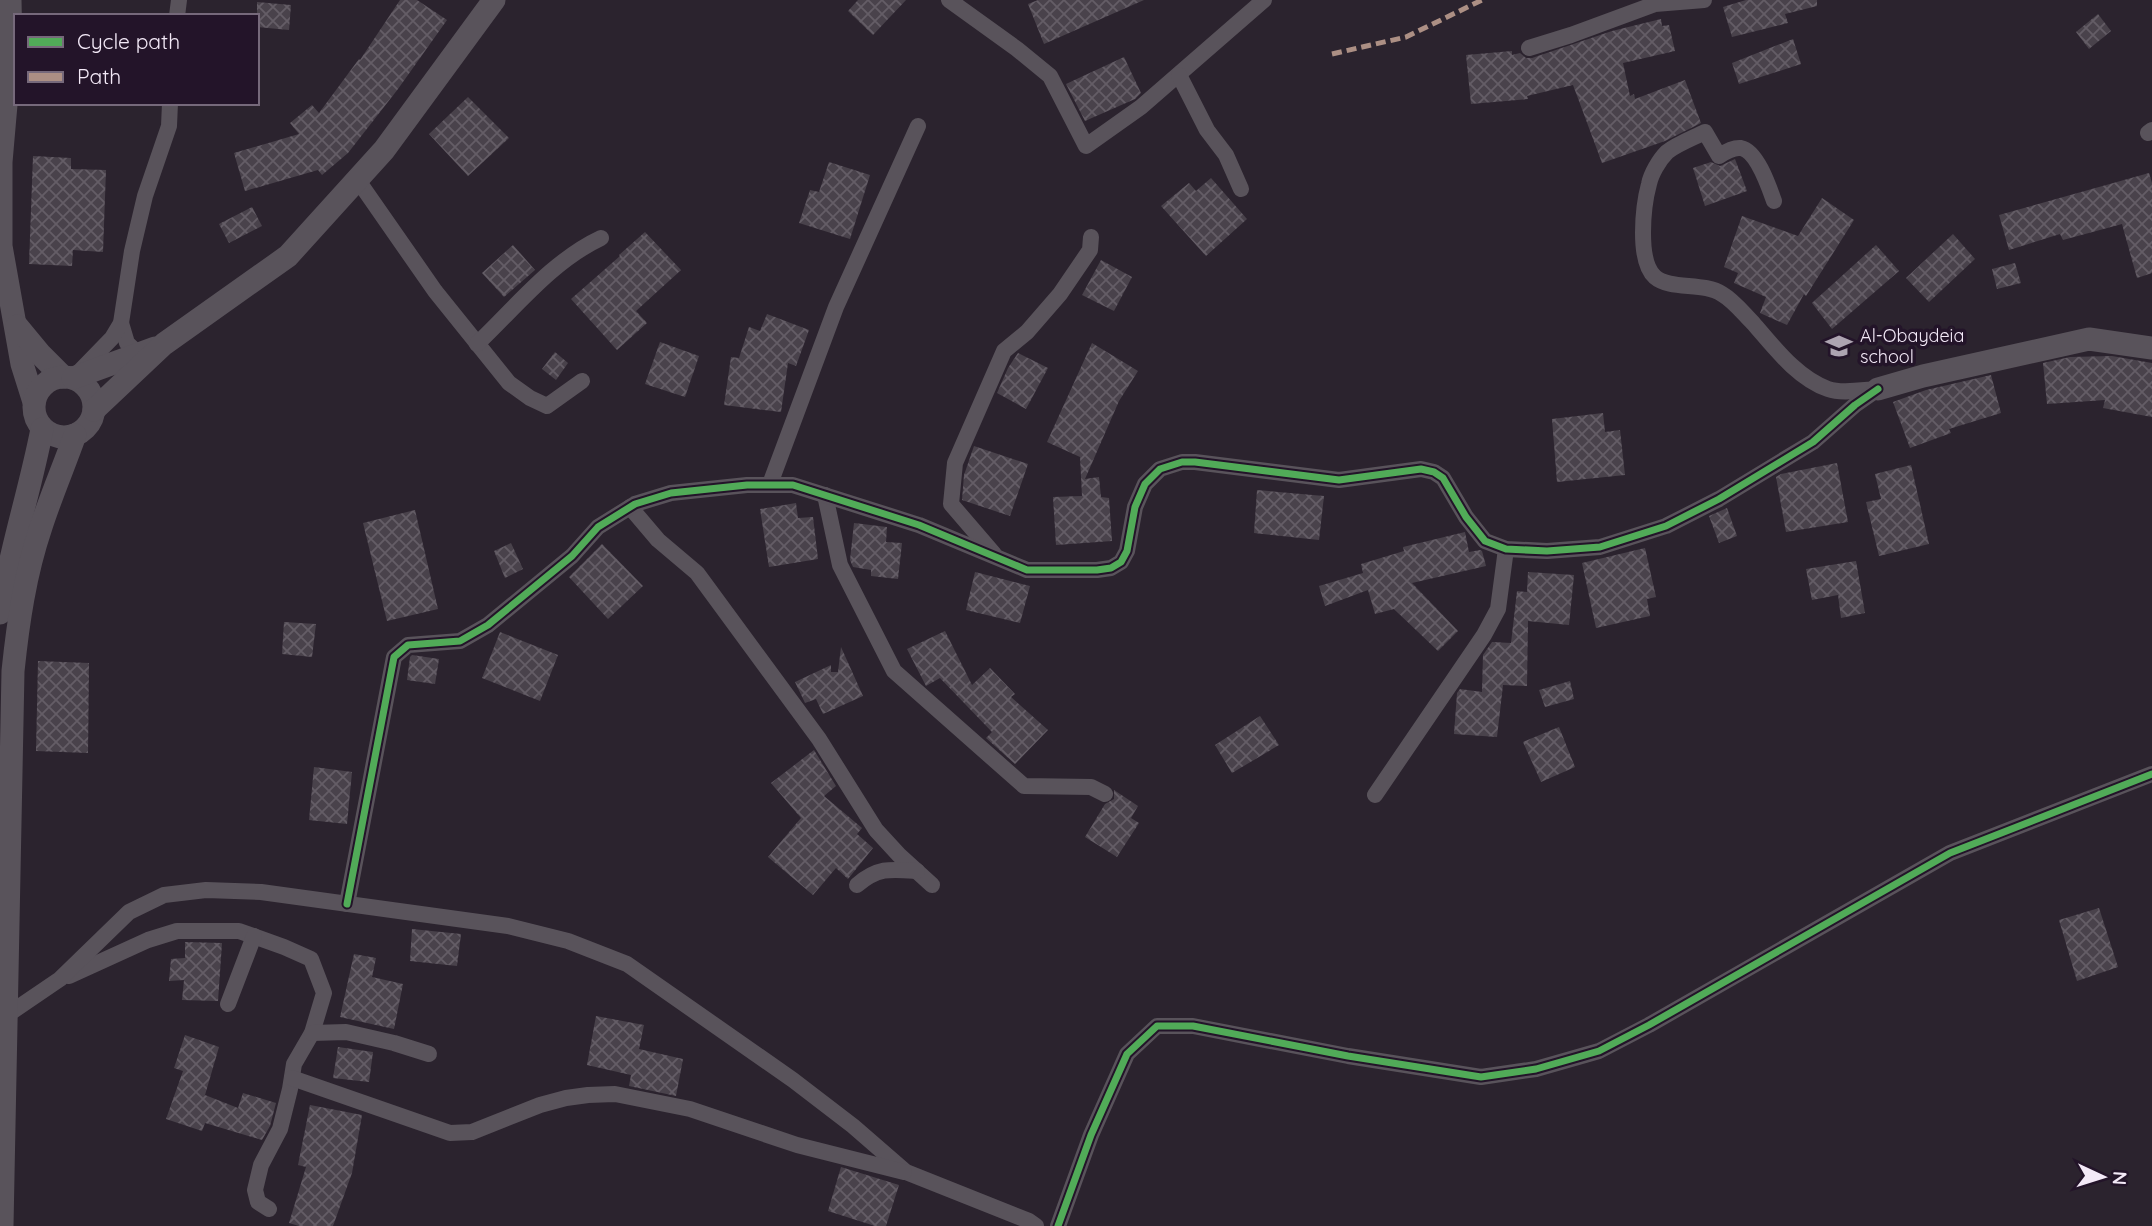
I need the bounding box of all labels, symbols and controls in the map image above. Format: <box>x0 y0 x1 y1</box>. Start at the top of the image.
legend <box>14 14 259 105</box>
text: Cycle path <box>77 28 180 54</box>
text: Path <box>77 63 121 89</box>
place label: Al-Obaydeia school <box>1860 324 1964 368</box>
school or university icon: Al-Obaydeia school <box>1824 331 1854 361</box>
north arrow <box>2068 1142 2138 1212</box>
text: N <box>2108 1170 2132 1186</box>

